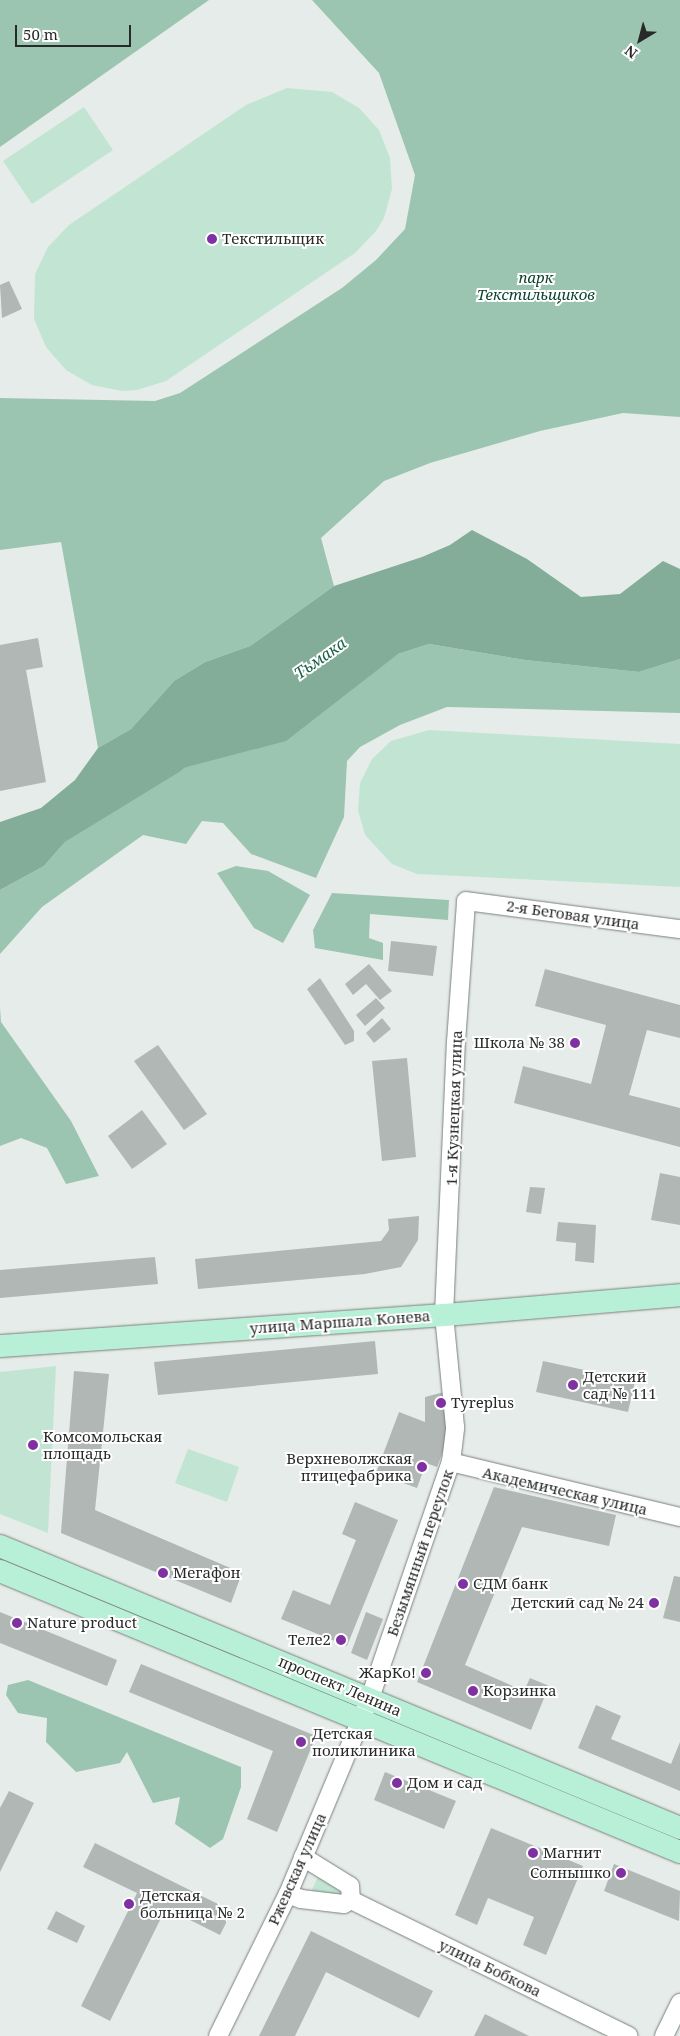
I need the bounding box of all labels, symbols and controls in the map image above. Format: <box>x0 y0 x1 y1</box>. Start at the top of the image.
scale bar <box>18 15 134 47</box>
north arrow <box>615 15 665 65</box>
text: 50 m <box>23 24 58 44</box>
text: N <box>621 41 641 63</box>
place label: Текстильщик <box>222 230 324 248</box>
marker: Текстильщик <box>206 233 218 245</box>
park label: парк Текстильщиков <box>477 268 595 303</box>
water label: Тьмака <box>290 633 350 683</box>
street label: 2-я Беговая улица <box>505 897 641 933</box>
street label: 1-я Кузнецкая улица <box>442 1030 466 1186</box>
place label: Школа № 38 <box>474 1034 565 1052</box>
marker: Школа № 38 <box>569 1037 581 1049</box>
street label: улица Маршала Конева <box>249 1307 431 1337</box>
place label: Детский сад № 111 <box>583 1367 657 1402</box>
marker: Детский сад № 111 <box>567 1379 579 1391</box>
place label: Tyreplus <box>451 1394 514 1412</box>
marker: Tyreplus <box>435 1397 447 1409</box>
place label: Комсомольская площадь <box>43 1427 162 1462</box>
marker: Комсомольская площадь <box>27 1439 39 1451</box>
place label: Верхневолжская птицефабрика <box>286 1449 412 1484</box>
marker: Верхневолжская птицефабрика <box>416 1461 428 1473</box>
street label: Академическая улица <box>481 1463 649 1519</box>
street label: Безымянный переулок <box>383 1467 457 1639</box>
place label: Мегафон <box>173 1564 241 1582</box>
marker: Мегафон <box>157 1567 169 1579</box>
place label: СДМ банк <box>473 1575 548 1593</box>
marker: СДМ банк <box>457 1578 469 1590</box>
place label: Детский сад № 24 <box>511 1594 644 1612</box>
marker: Детский сад № 24 <box>648 1597 660 1609</box>
place label: Nature product <box>27 1614 137 1632</box>
marker: Nature product <box>11 1617 23 1629</box>
place label: Теле2 <box>288 1631 331 1649</box>
marker: Теле2 <box>335 1634 347 1646</box>
street label: проспект Ленина <box>276 1652 404 1720</box>
place label: ЖарКо! <box>359 1664 416 1682</box>
marker: ЖарКо! <box>420 1667 432 1679</box>
place label: Корзинка <box>483 1682 556 1700</box>
marker: Корзинка <box>467 1685 479 1697</box>
place label: Детская поликлиника <box>312 1724 416 1759</box>
marker: Детская поликлиника <box>294 1735 308 1749</box>
place label: Дом и сад <box>407 1774 482 1792</box>
marker: Дом и сад <box>391 1777 403 1789</box>
street label: Ржевская улица <box>264 1810 330 1928</box>
place label: Магнит <box>543 1844 601 1862</box>
marker: Магнит <box>527 1847 539 1859</box>
place label: Солнышко <box>530 1864 611 1882</box>
marker: Солнышко <box>615 1867 627 1879</box>
place label: Детская больница № 2 <box>140 1886 245 1921</box>
marker: Детская больница № 2 <box>122 1897 136 1911</box>
street label: улица Бобкова <box>436 1935 544 2001</box>

